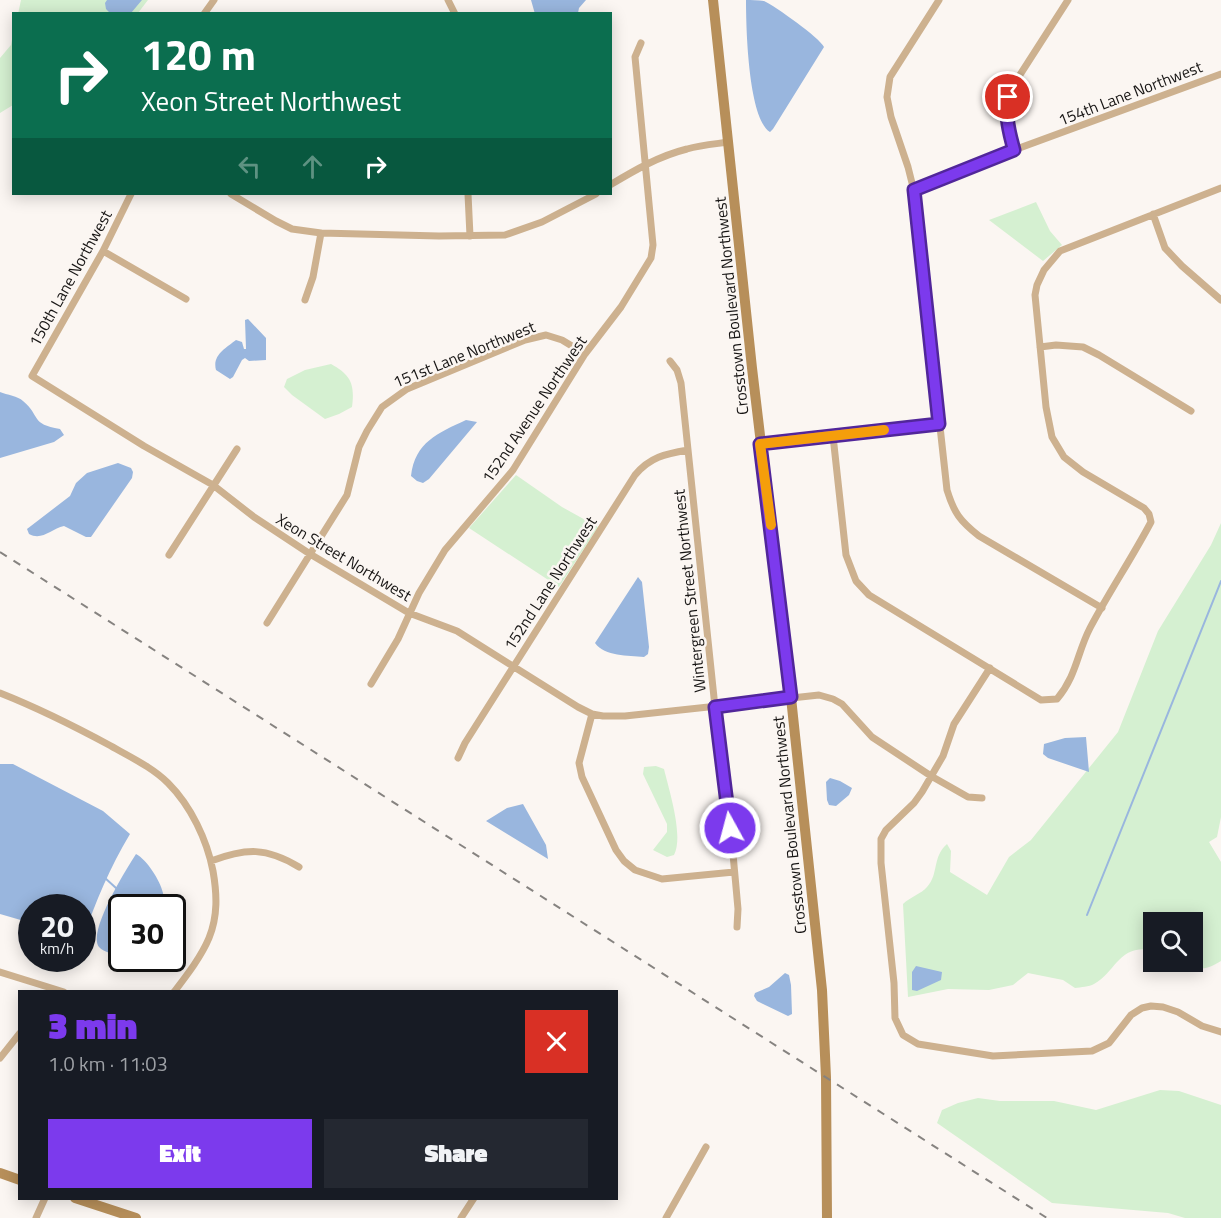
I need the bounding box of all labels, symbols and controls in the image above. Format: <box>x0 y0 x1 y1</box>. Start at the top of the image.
text: 120 m <box>141 22 256 86</box>
icon: right <box>42 36 120 114</box>
street label: 154th Lane Northwest <box>1054 54 1206 132</box>
pin <box>982 71 1033 122</box>
text: Xeon Street Northwest <box>141 80 401 121</box>
icon: arrive <box>991 80 1024 113</box>
icon: left <box>233 150 266 183</box>
icon: ahead <box>296 150 329 183</box>
icon: right <box>359 150 392 183</box>
street label: Crosstown Boulevard Northwest <box>708 195 754 416</box>
street label: 150th Lane Northwest <box>23 205 118 351</box>
street label: 151st Lane Northwest <box>389 314 539 393</box>
street label: 152nd Avenue Northwest <box>476 330 593 487</box>
street label: Wintergreen Street Northwest <box>666 488 712 694</box>
street label: Xeon Street Northwest <box>272 507 417 607</box>
street label: 152nd Lane Northwest <box>498 511 603 655</box>
street label: Crosstown Boulevard Northwest <box>766 714 812 935</box>
position arrow <box>698 796 762 860</box>
speed limit sign: 30 <box>108 894 186 972</box>
text: 20 <box>40 903 74 949</box>
map controls <box>1143 912 1203 972</box>
button: search <box>1143 912 1203 972</box>
text: km/h <box>40 937 74 960</box>
text: 3 min <box>48 998 137 1053</box>
button: close <box>525 1010 588 1073</box>
text: 1.0 km · 11:03 <box>48 1048 168 1079</box>
button: Exit <box>48 1119 312 1188</box>
button: Share <box>324 1119 588 1188</box>

